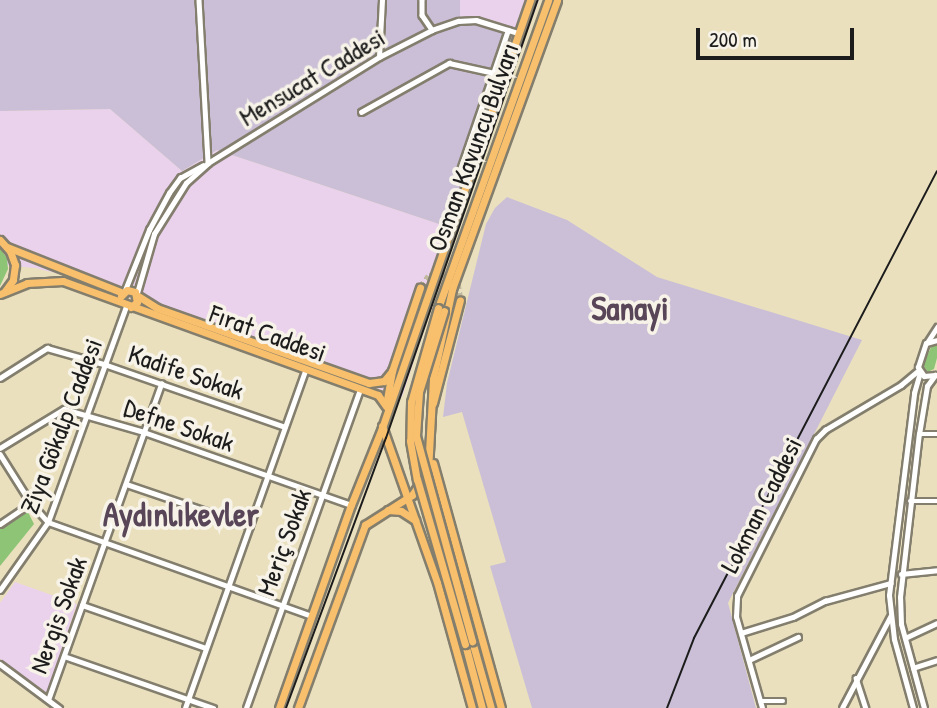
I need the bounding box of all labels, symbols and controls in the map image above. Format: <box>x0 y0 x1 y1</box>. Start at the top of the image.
scale bar <box>699 14 856 58</box>
street label: Mensucat Caddesi <box>234 21 390 133</box>
text: 200 m <box>709 25 757 54</box>
street label: Osman Kavuncu Bulvarı <box>421 38 525 256</box>
district label: Sanayi <box>591 289 669 329</box>
street label: Fırat Caddesi <box>206 298 330 368</box>
street label: Ziya Gökalp Caddesi <box>13 334 109 518</box>
street label: Kadife Sokak <box>124 338 248 406</box>
street label: Defne Sokak <box>120 392 238 458</box>
street label: Lokman Caddesi <box>714 432 808 578</box>
street label: Meriç Sokak <box>250 484 318 600</box>
district label: Aydınlıkevler <box>103 495 259 535</box>
street label: Nergis Sokak <box>23 552 93 678</box>

